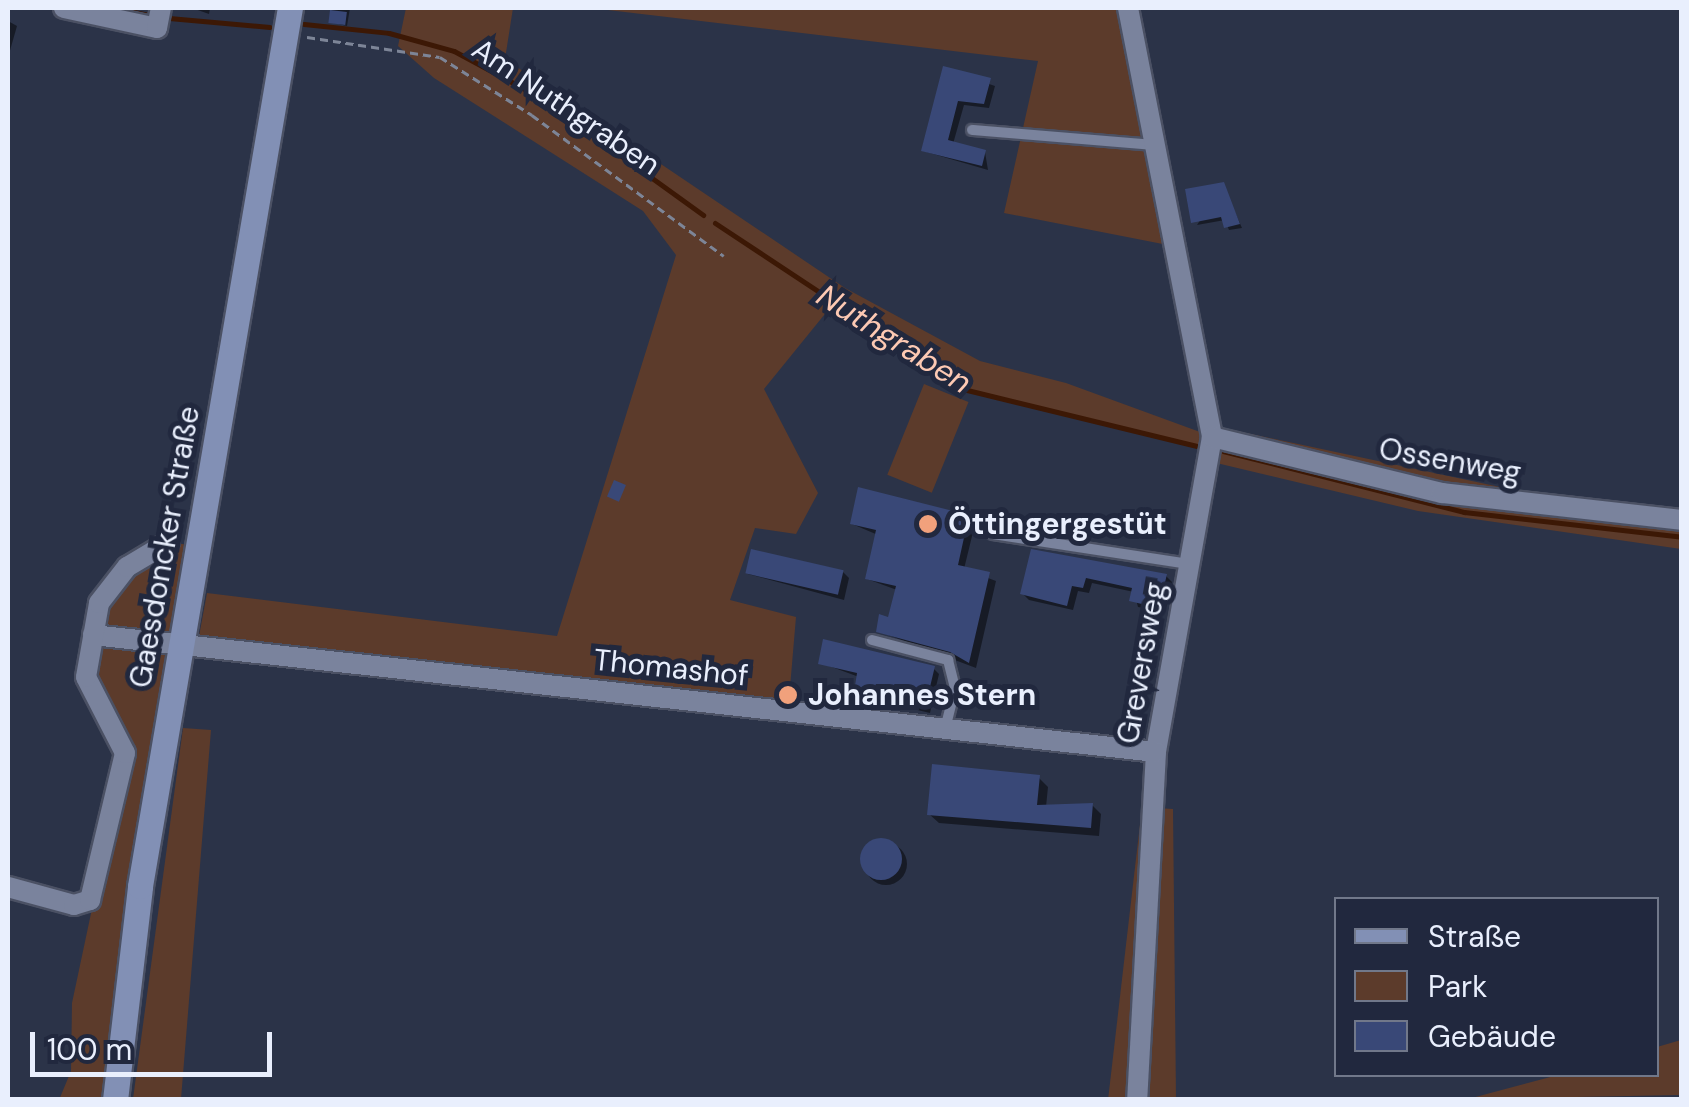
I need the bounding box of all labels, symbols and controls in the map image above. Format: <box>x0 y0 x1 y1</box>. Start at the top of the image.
street label: Am Nuthgraben <box>465 31 667 183</box>
water label: Nuthgraben <box>810 276 978 402</box>
street label: Gaesdoncker Straße <box>122 403 208 691</box>
street label: Ossenweg <box>1376 431 1524 491</box>
place label: Öttingergestüt <box>948 506 1167 542</box>
marker: Öttingergestüt <box>917 513 939 535</box>
street label: Greversweg <box>1110 579 1174 747</box>
street label: Thomashof <box>592 642 750 694</box>
place label: Johannes Stern <box>808 677 1036 713</box>
marker: Johannes Stern <box>777 684 799 706</box>
legend <box>1334 897 1659 1077</box>
text: Straße <box>1428 917 1521 956</box>
text: Park <box>1428 967 1487 1006</box>
scale bar <box>35 1012 278 1074</box>
text: Gebäude <box>1428 1017 1556 1056</box>
text: 100 m <box>47 1030 132 1069</box>

